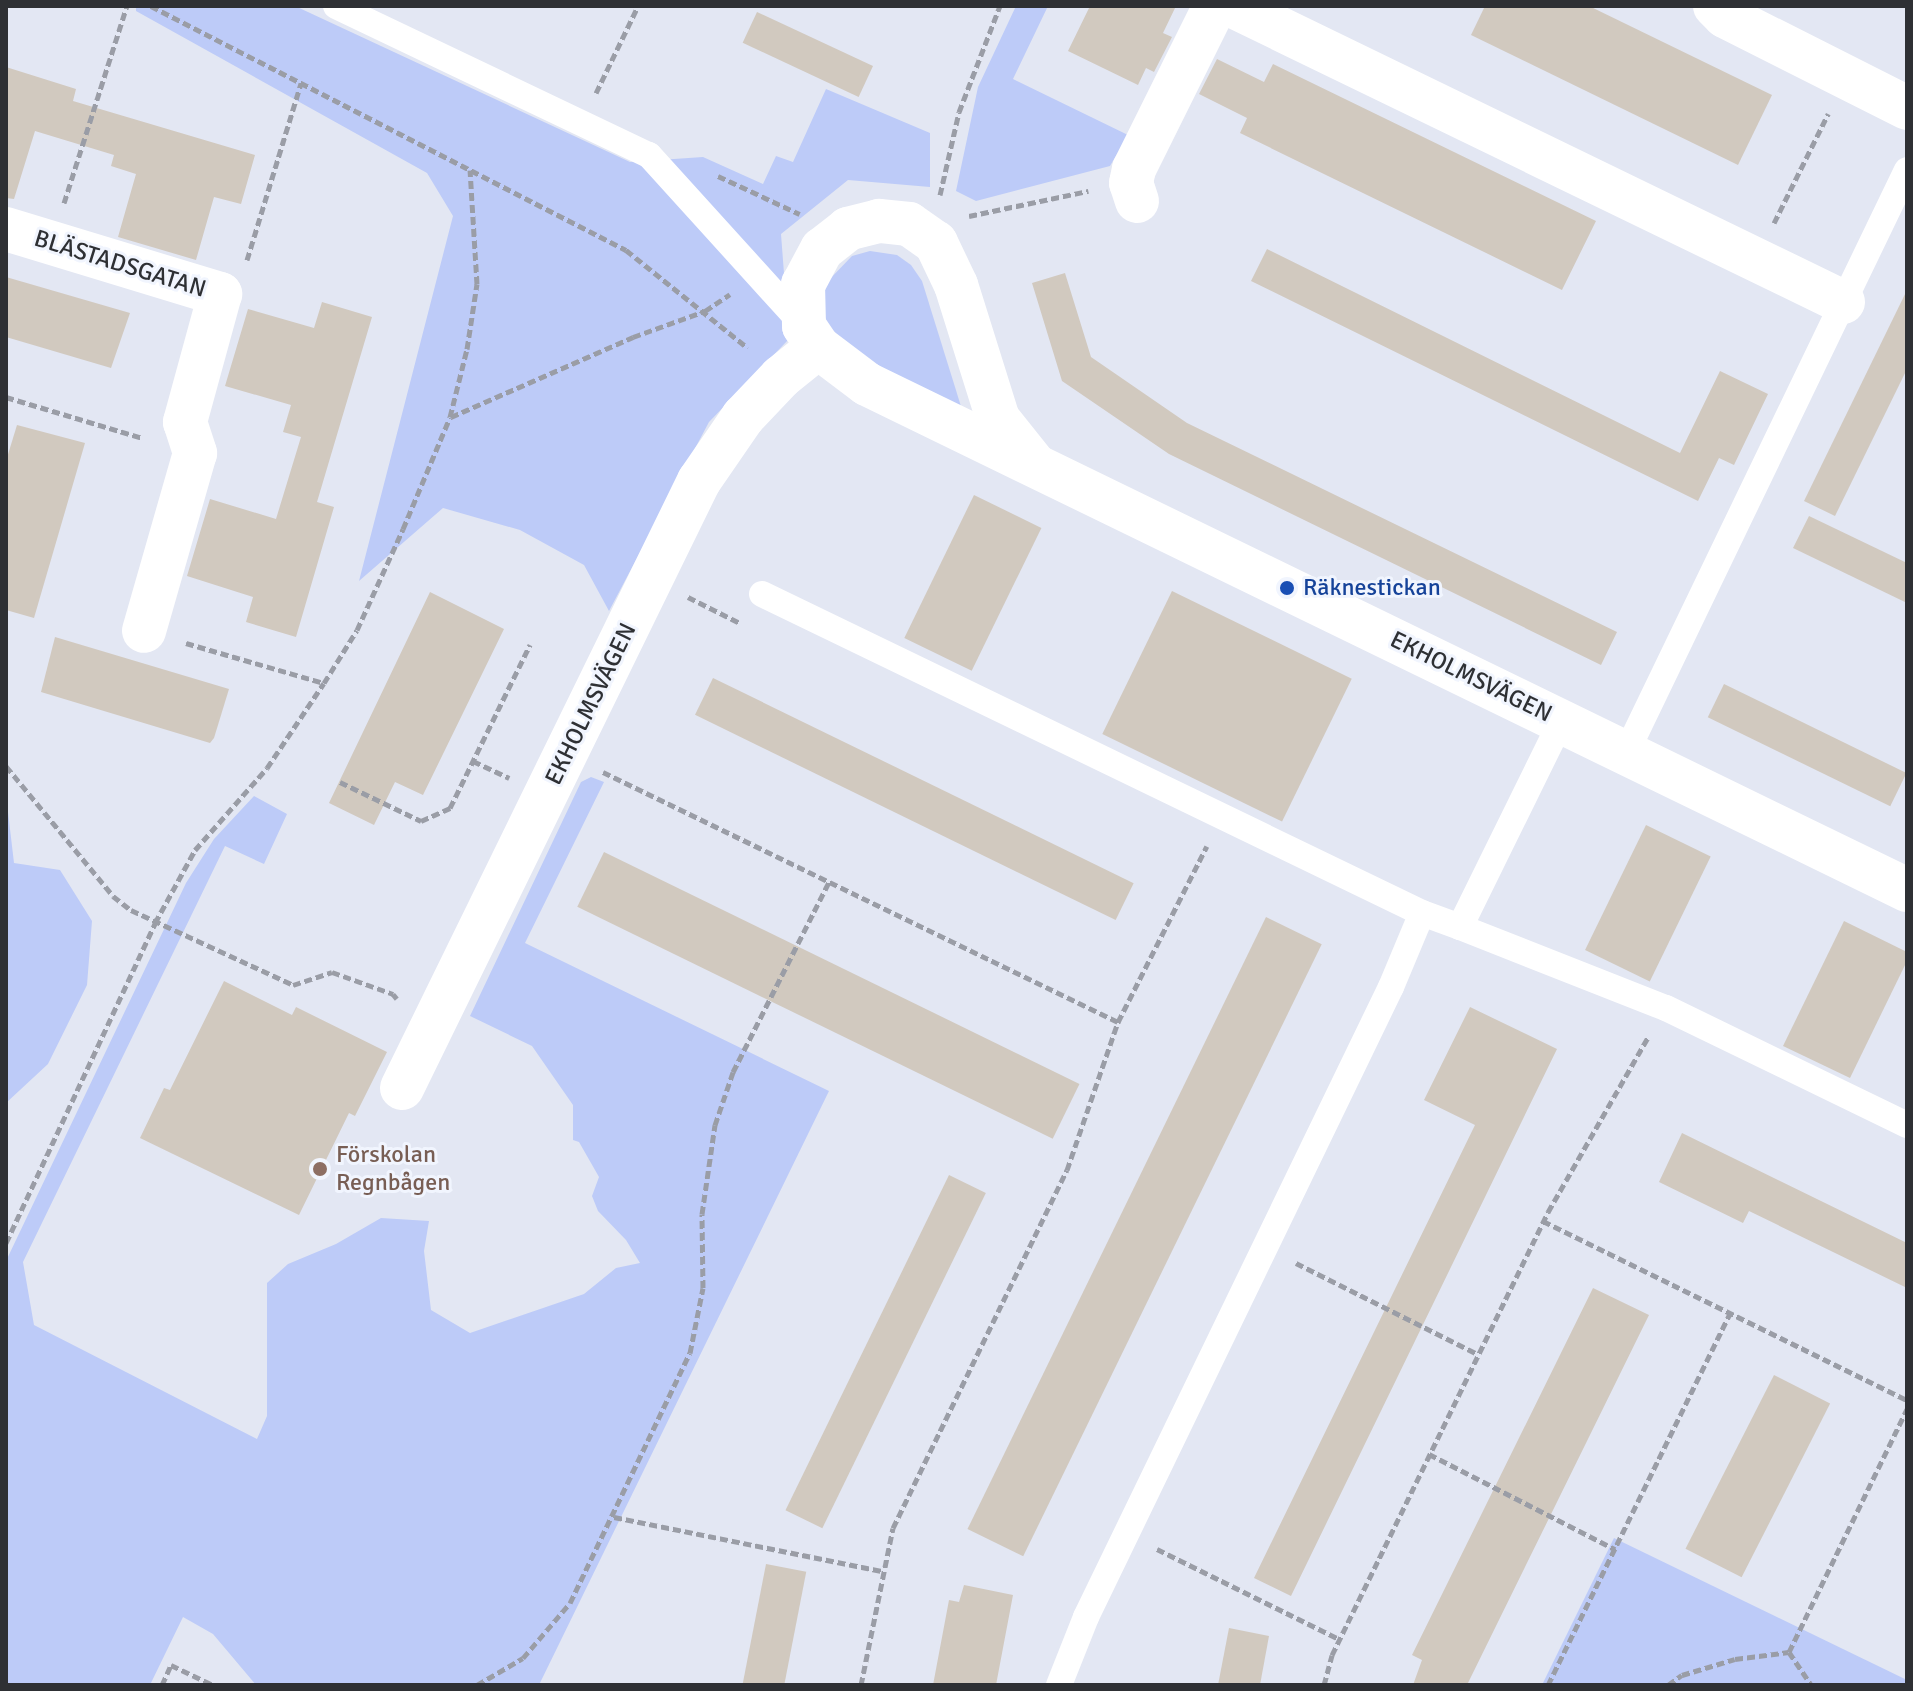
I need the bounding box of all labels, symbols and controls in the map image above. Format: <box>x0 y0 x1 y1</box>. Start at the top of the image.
street label: BLÄSTADSGATAN <box>31 224 209 304</box>
place label: Räknestickan <box>1303 574 1441 602</box>
marker: Räknestickan <box>1278 579 1296 597</box>
street label: EKHOLMSVÄGEN <box>539 618 643 790</box>
street label: EKHOLMSVÄGEN <box>1385 625 1557 729</box>
place label: Förskolan Regnbågen <box>336 1141 450 1197</box>
marker: Förskolan Regnbågen <box>311 1160 329 1178</box>

